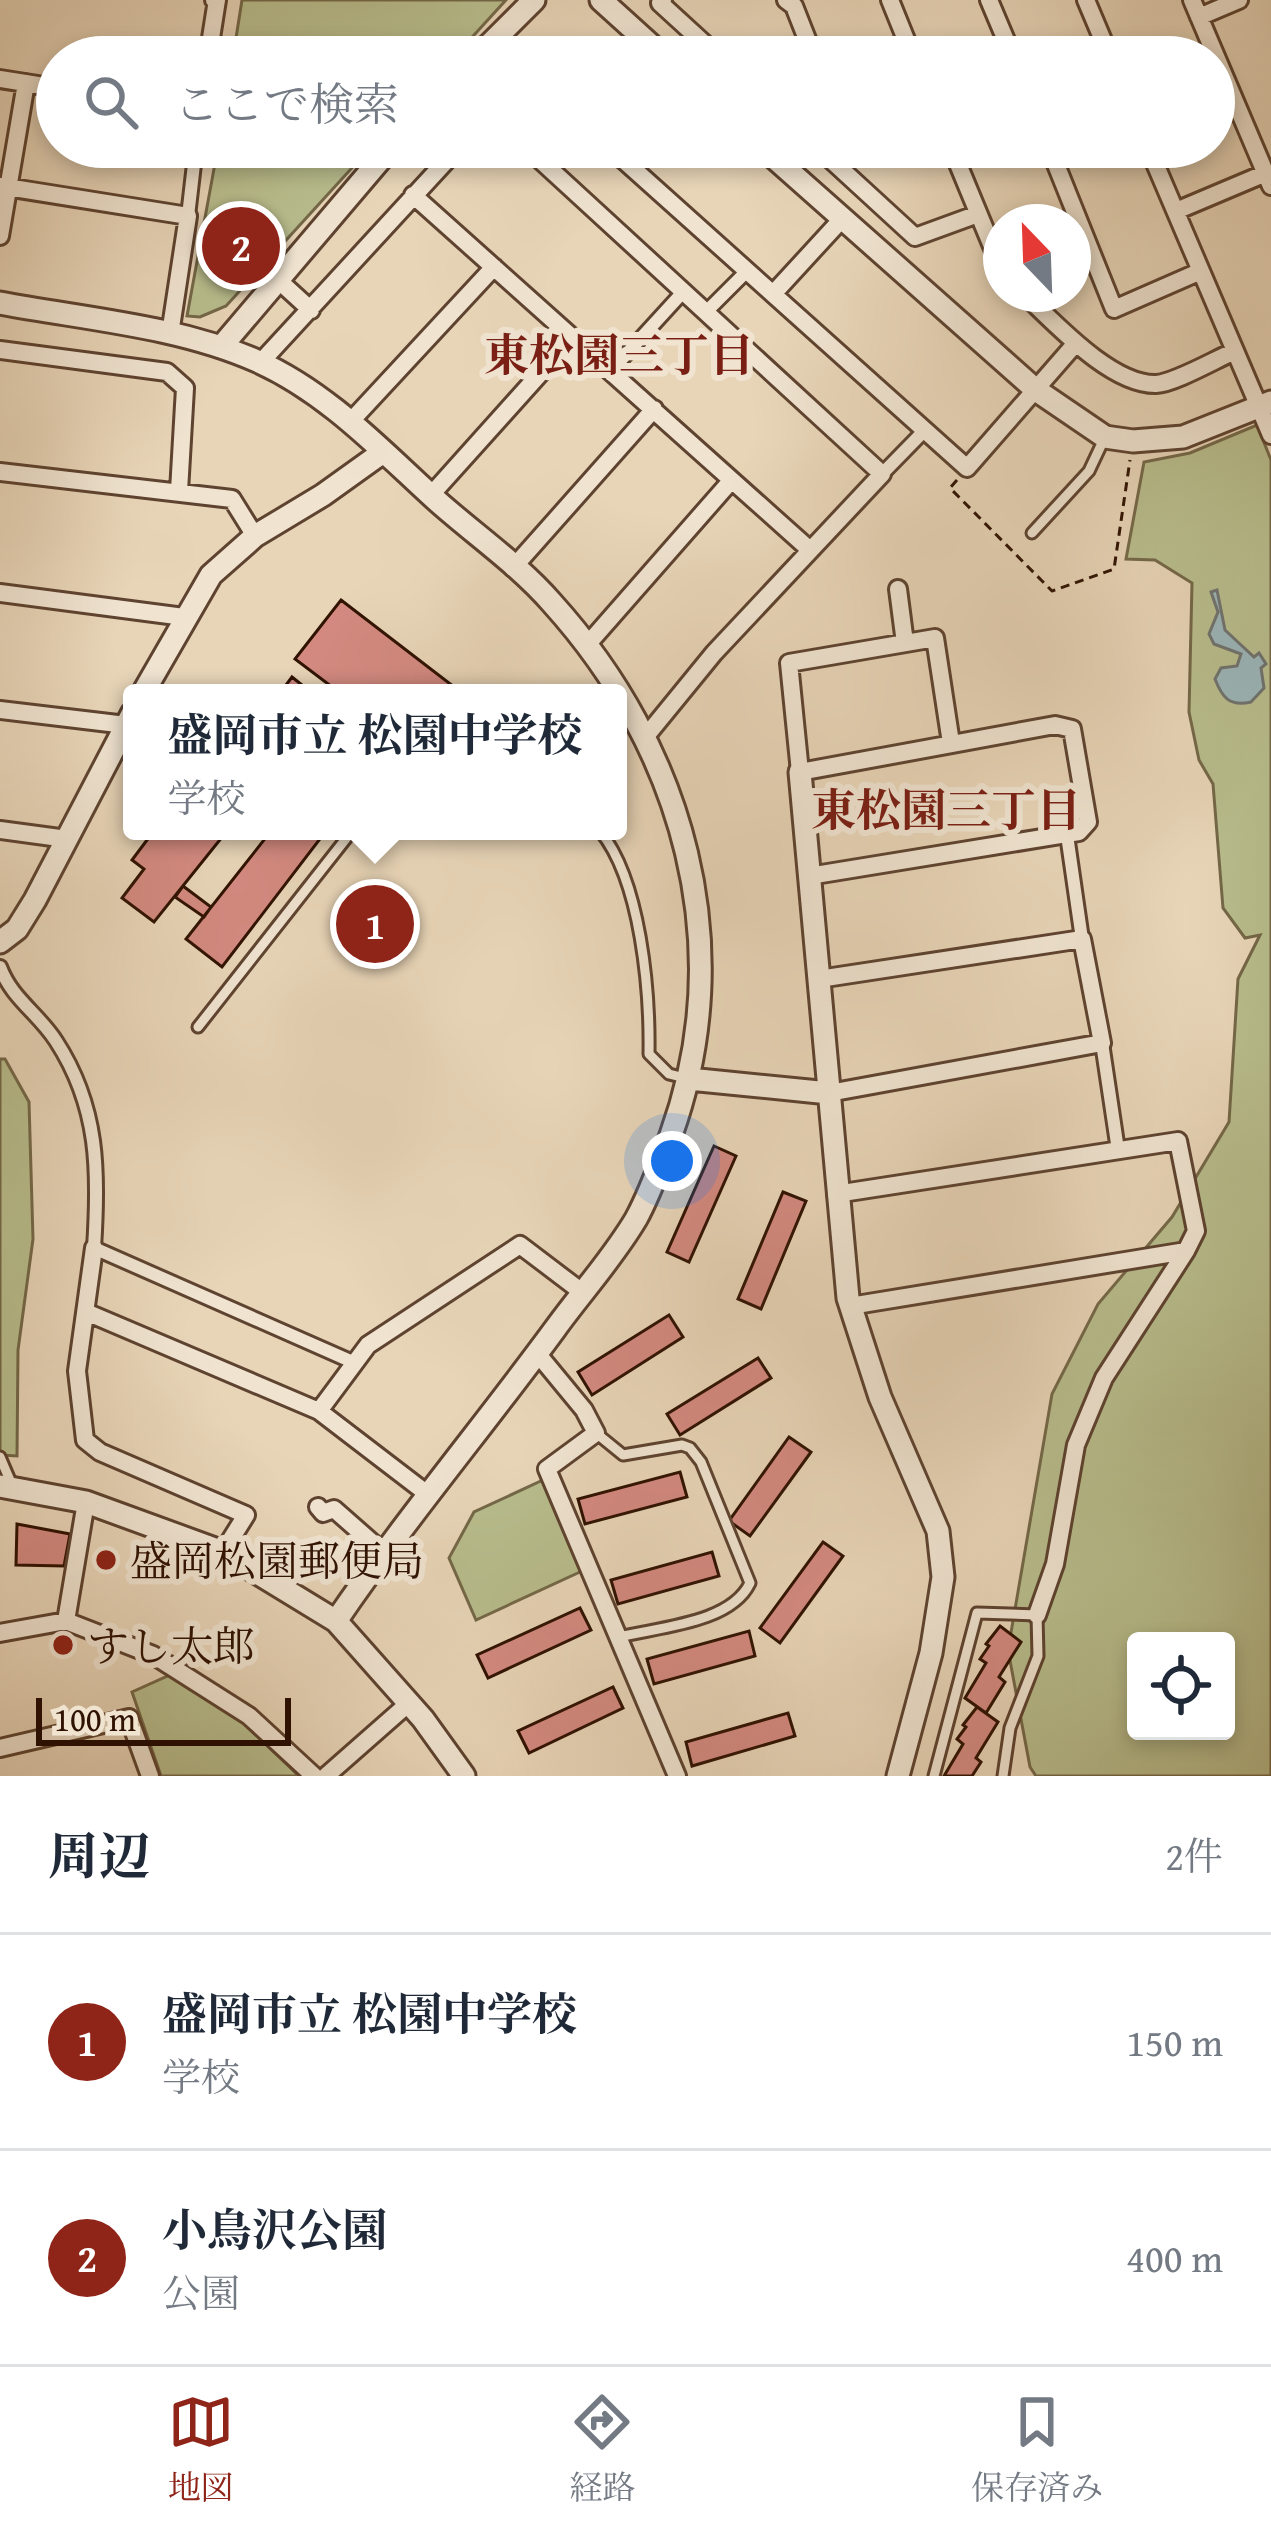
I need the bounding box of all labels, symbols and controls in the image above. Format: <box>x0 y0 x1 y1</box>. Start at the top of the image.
search box <box>36 36 1235 168</box>
icon: search <box>78 69 144 135</box>
text: ここで検索 <box>174 71 399 136</box>
pin: 2 <box>202 201 280 291</box>
north arrow <box>983 204 1091 312</box>
district label: 東松園三丁目 <box>484 322 754 387</box>
popup <box>123 684 627 840</box>
text: 盛岡市立 松園中学校 <box>168 702 582 767</box>
text: 学校 <box>168 769 246 826</box>
district label: 東松園三丁目 <box>811 777 1081 842</box>
pin: 1 <box>336 879 414 969</box>
your location <box>642 1131 702 1191</box>
place label: 盛岡松園郵便局 <box>130 1530 424 1591</box>
marker: 盛岡松園郵便局 <box>93 1547 119 1573</box>
place label: すし太郎 <box>87 1615 255 1676</box>
marker: すし太郎 <box>50 1632 76 1658</box>
map controls <box>1127 1632 1235 1740</box>
button: locate <box>1127 1632 1235 1740</box>
scale bar <box>36 1692 291 1745</box>
text: 100 m <box>54 1695 136 1743</box>
text: 周辺 <box>48 1818 150 1893</box>
text: 2件 <box>1165 1827 1223 1884</box>
text: 盛岡市立 松園中学校 <box>162 1981 577 2046</box>
text: 1 <box>77 2013 97 2070</box>
text: 150 m <box>1126 2013 1223 2070</box>
text: 学校 <box>162 2048 240 2105</box>
text: 小鳥沢公園 <box>162 2197 387 2262</box>
text: 2 <box>77 2229 97 2286</box>
text: 400 m <box>1126 2229 1223 2286</box>
text: 公園 <box>162 2264 240 2321</box>
tab: 地図 <box>168 2389 234 2511</box>
tab: 経路 <box>569 2389 635 2511</box>
tab: 保存済み <box>971 2389 1103 2511</box>

